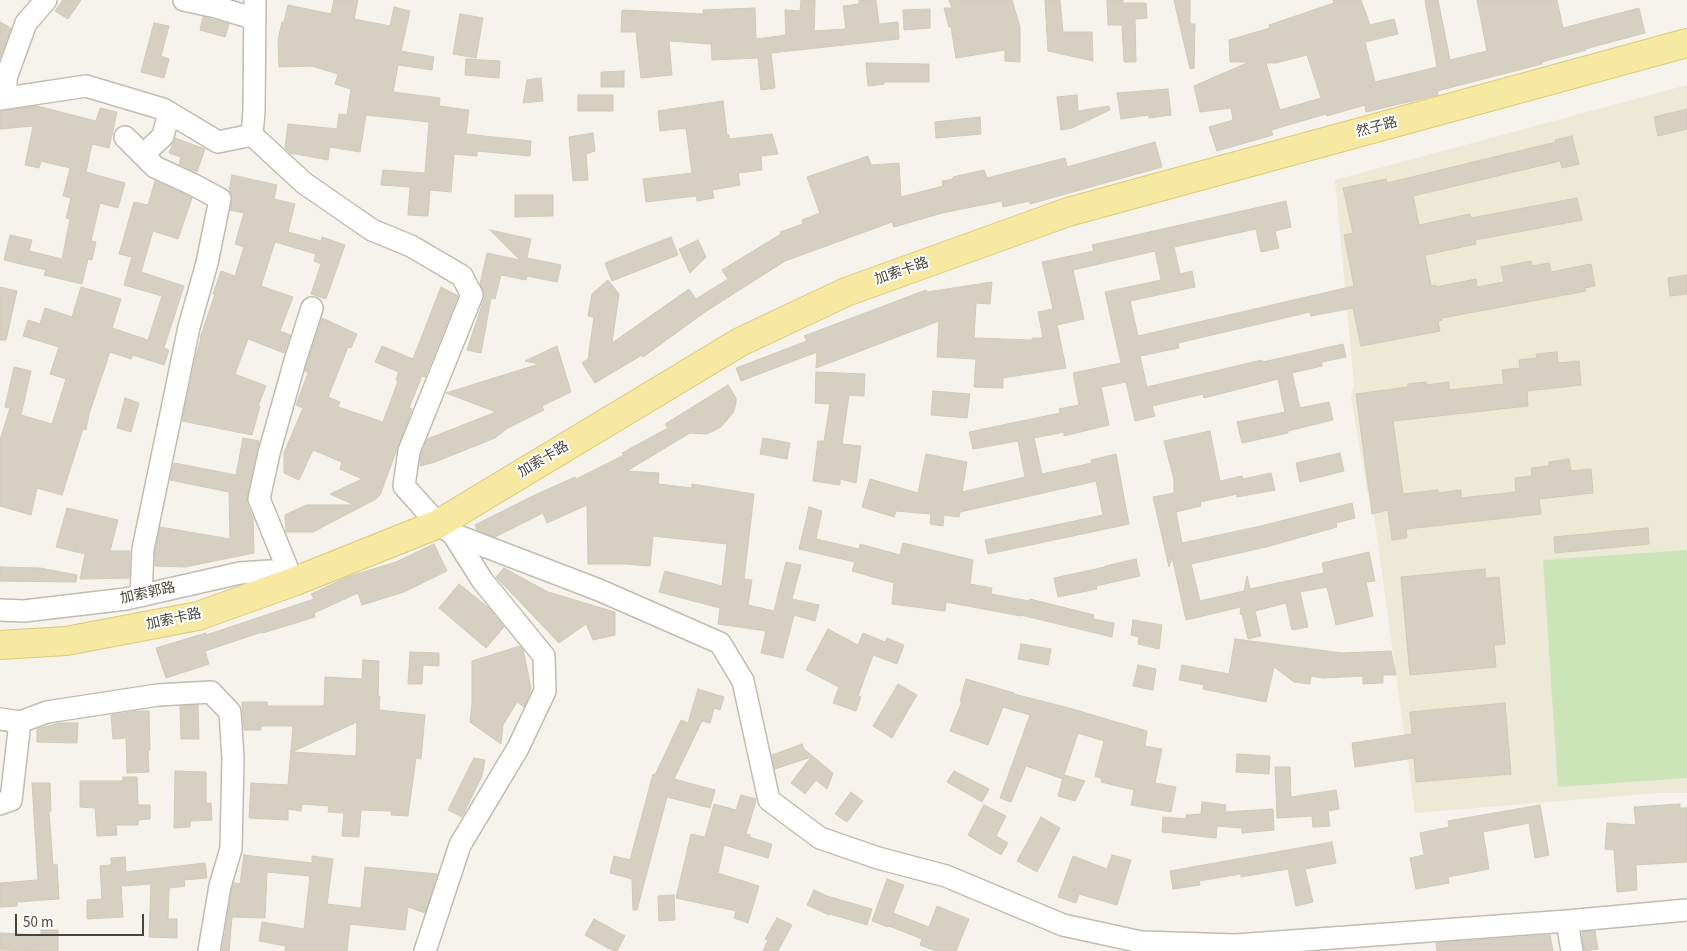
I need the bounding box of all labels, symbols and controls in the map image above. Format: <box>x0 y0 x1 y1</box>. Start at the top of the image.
street label: 然子路 <box>1355 114 1399 142</box>
street label: 加索卡路 <box>873 255 931 289</box>
street label: 加索卡路 <box>516 438 572 482</box>
street label: 加索郭路 <box>119 580 177 608</box>
street label: 加索卡路 <box>145 606 203 634</box>
scale bar <box>18 904 146 936</box>
text: 50 m <box>23 912 53 933</box>

